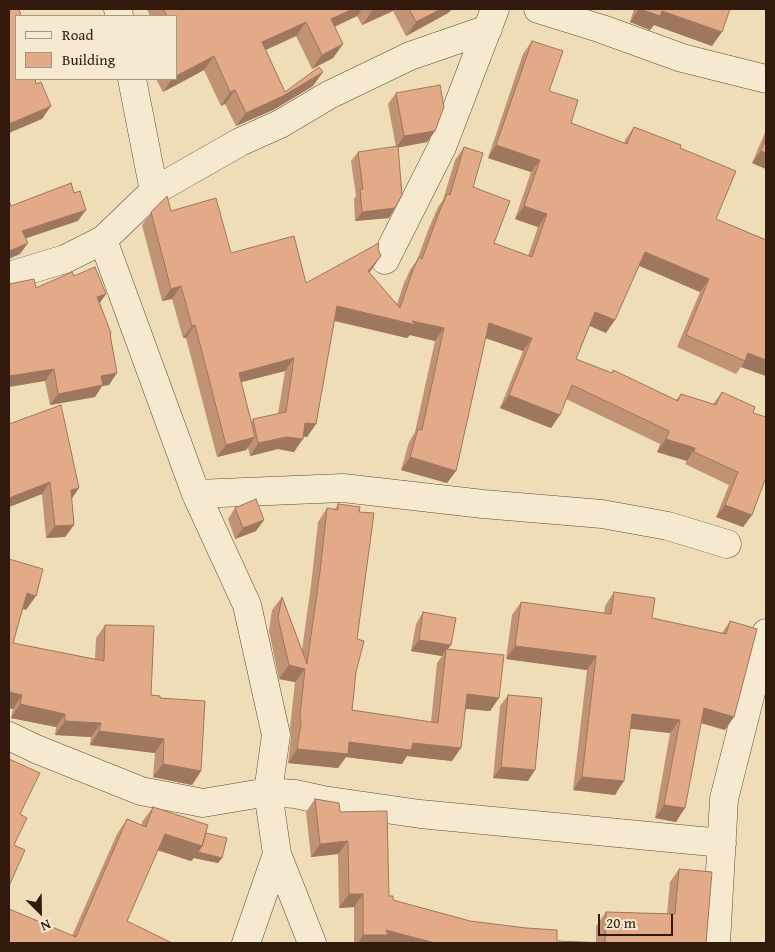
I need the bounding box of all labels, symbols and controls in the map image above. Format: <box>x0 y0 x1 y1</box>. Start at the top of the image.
legend <box>15 15 178 80</box>
text: Road <box>62 24 93 45</box>
text: Building <box>62 49 115 70</box>
north arrow <box>15 887 65 937</box>
scale bar <box>600 904 675 936</box>
text: 20 m <box>606 912 636 933</box>
text: N <box>38 915 54 937</box>

